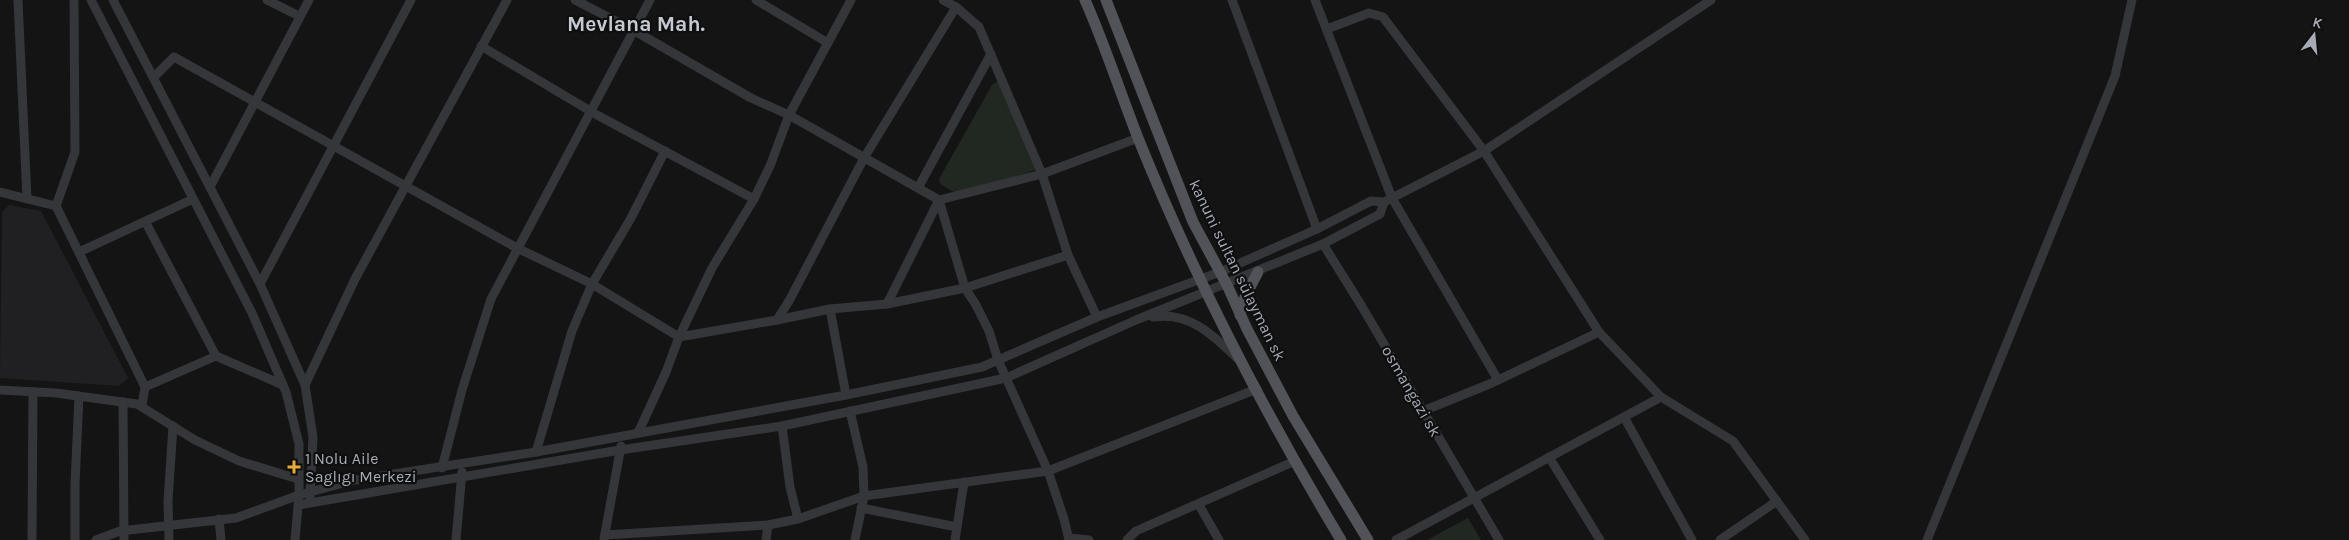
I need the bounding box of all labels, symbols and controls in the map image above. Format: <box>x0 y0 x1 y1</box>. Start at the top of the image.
north arrow <box>2289 10 2339 60</box>
district label: Mevlana Mah. <box>567 12 705 36</box>
text: K <box>2311 14 2325 33</box>
street label: kanuni sultan sülayman sk <box>1185 176 1290 364</box>
street label: osmangazi sk <box>1378 342 1445 440</box>
place label: 1 Nolu Aile Saglıgı Merkezi <box>305 449 417 486</box>
marker: 1 Nolu Aile Saglıgı Merkezi <box>287 460 301 474</box>

